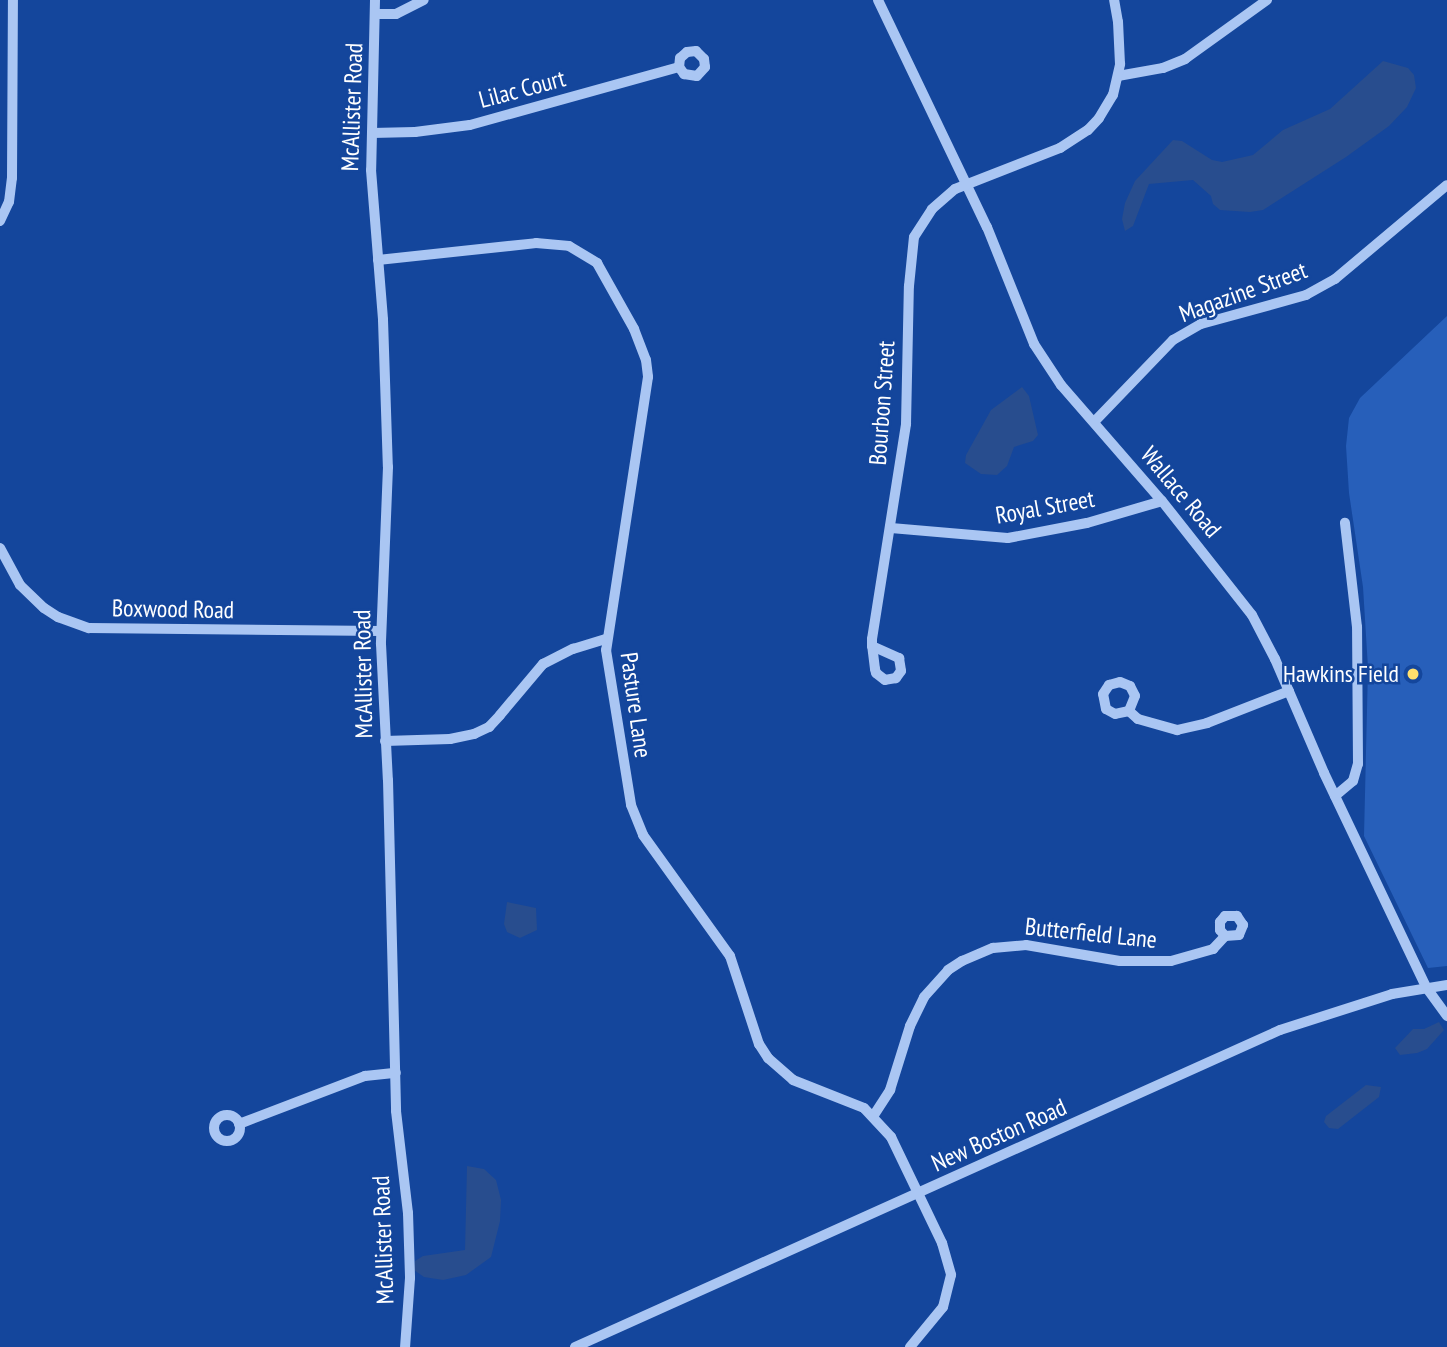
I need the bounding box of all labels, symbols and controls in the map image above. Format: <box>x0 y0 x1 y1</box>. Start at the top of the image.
street label: McAllister Road <box>335 42 369 172</box>
street label: Lilac Court <box>475 64 569 114</box>
street label: Magazine Street <box>1175 256 1311 328</box>
street label: Bourbon Street <box>863 340 901 466</box>
street label: Wallace Road <box>1135 441 1227 543</box>
street label: Royal Street <box>993 484 1097 530</box>
street label: Boxwood Road <box>112 594 234 624</box>
street label: McAllister Road <box>347 609 379 739</box>
street label: Pasture Lane <box>614 650 658 760</box>
place label: Hawkins Field <box>1283 660 1399 688</box>
marker: Hawkins Field <box>1405 666 1421 682</box>
street label: Butterfield Lane <box>1024 912 1158 954</box>
street label: New Boston Road <box>927 1092 1071 1178</box>
street label: McAllister Road <box>366 1175 400 1305</box>

